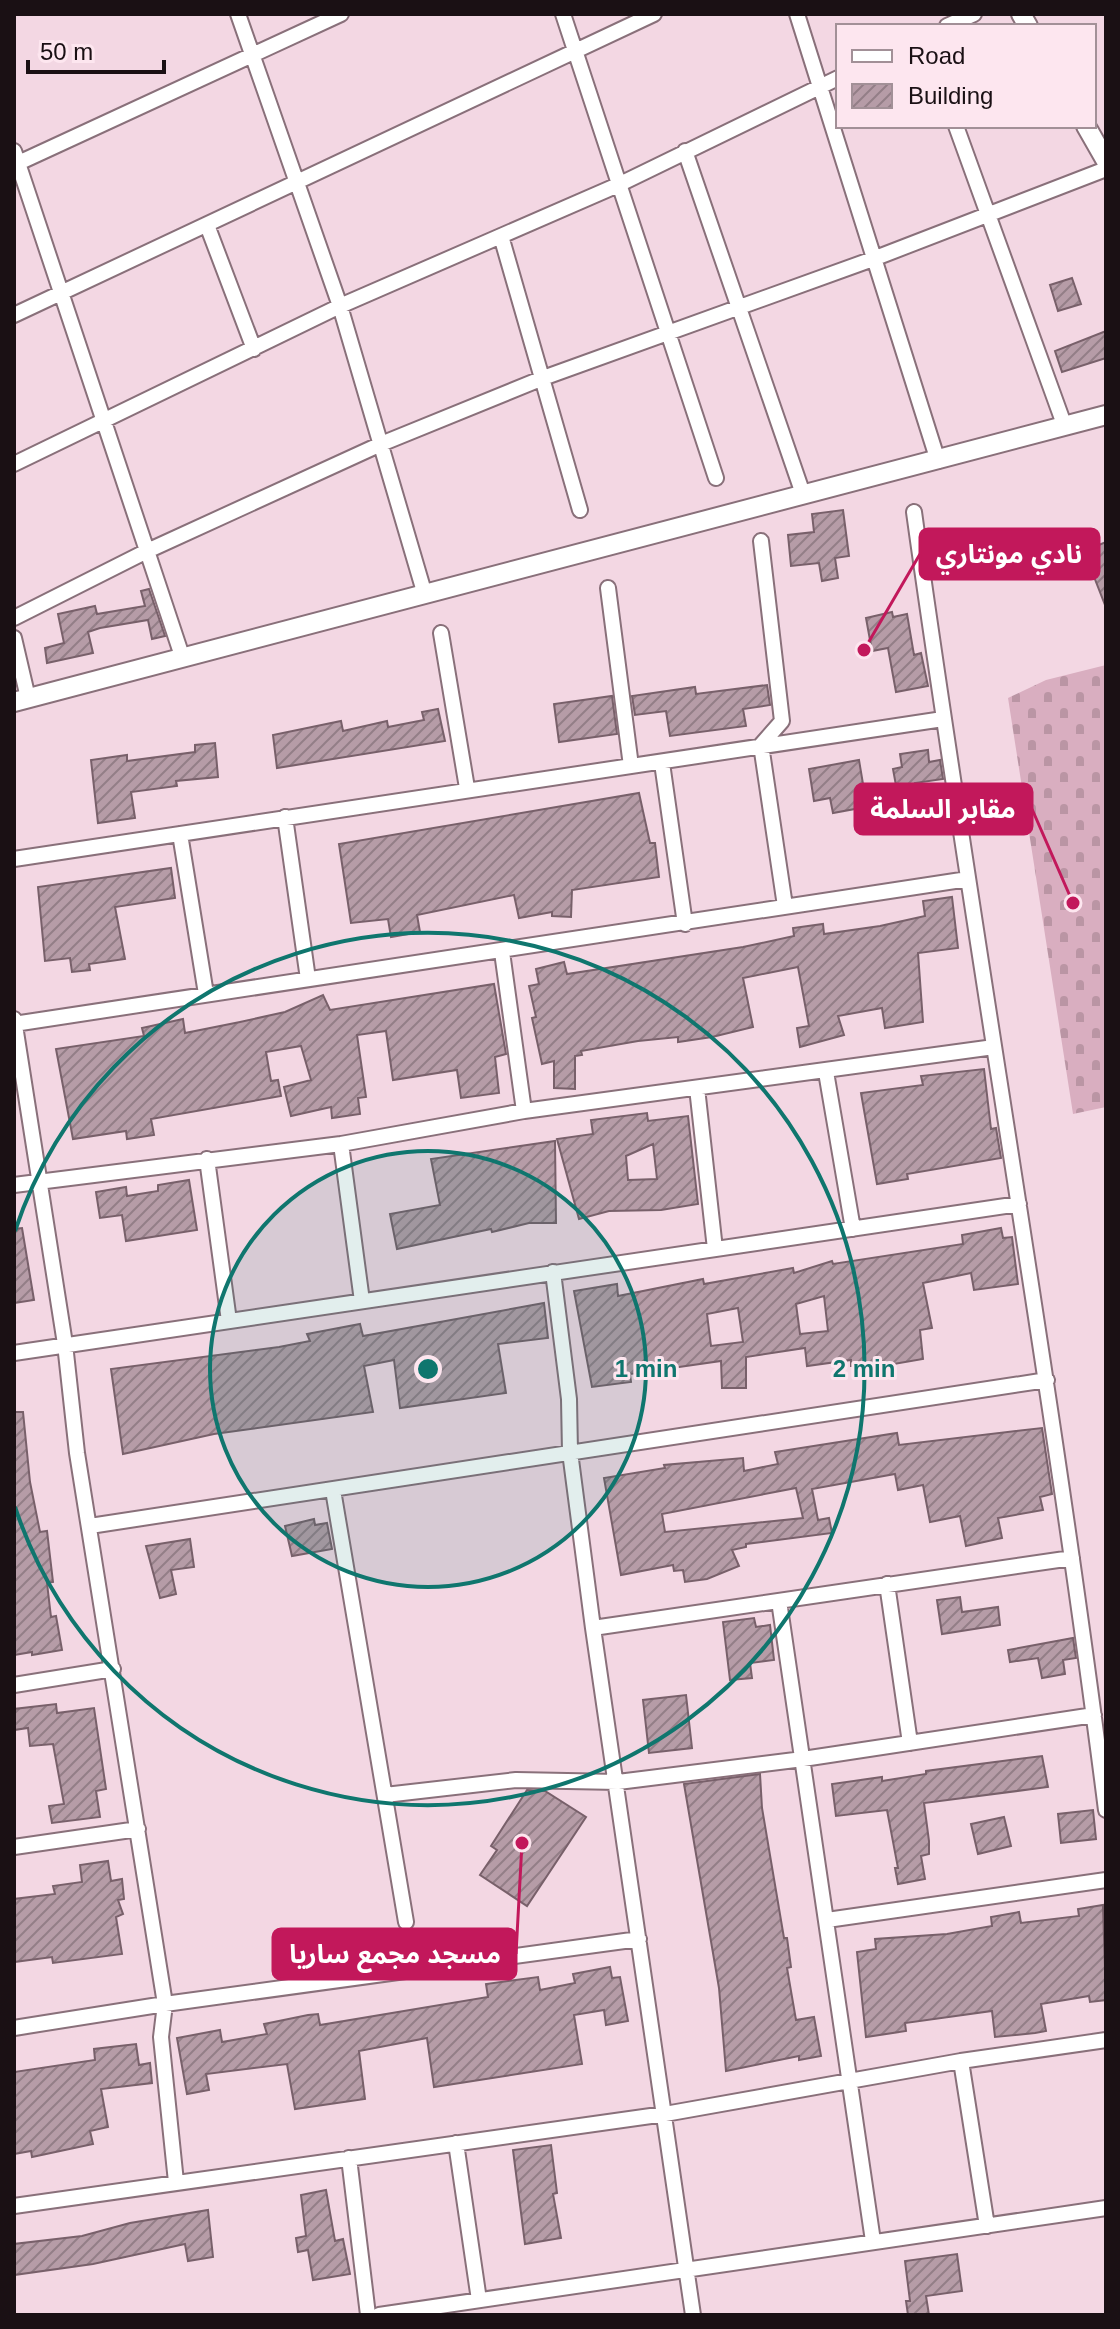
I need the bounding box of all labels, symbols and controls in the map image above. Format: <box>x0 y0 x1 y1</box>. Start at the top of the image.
scale bar <box>28 24 164 74</box>
legend <box>836 24 1096 128</box>
text: 50 m <box>40 38 93 65</box>
text: Road <box>908 42 965 69</box>
text: Building <box>908 82 993 109</box>
callout: نادي مونتاري <box>920 529 1099 579</box>
text: نادي مونتاري <box>936 539 1082 575</box>
callout: مقابر السلمة <box>855 784 1032 834</box>
text: مقابر السلمة <box>870 794 1016 824</box>
centre of rings <box>414 1355 442 1383</box>
text: 1 min <box>615 1355 677 1382</box>
text: 2 min <box>833 1355 895 1382</box>
callout: مسجد مجمع ساريا <box>273 1929 516 1979</box>
text: مسجد مجمع ساريا <box>289 1939 501 1973</box>

